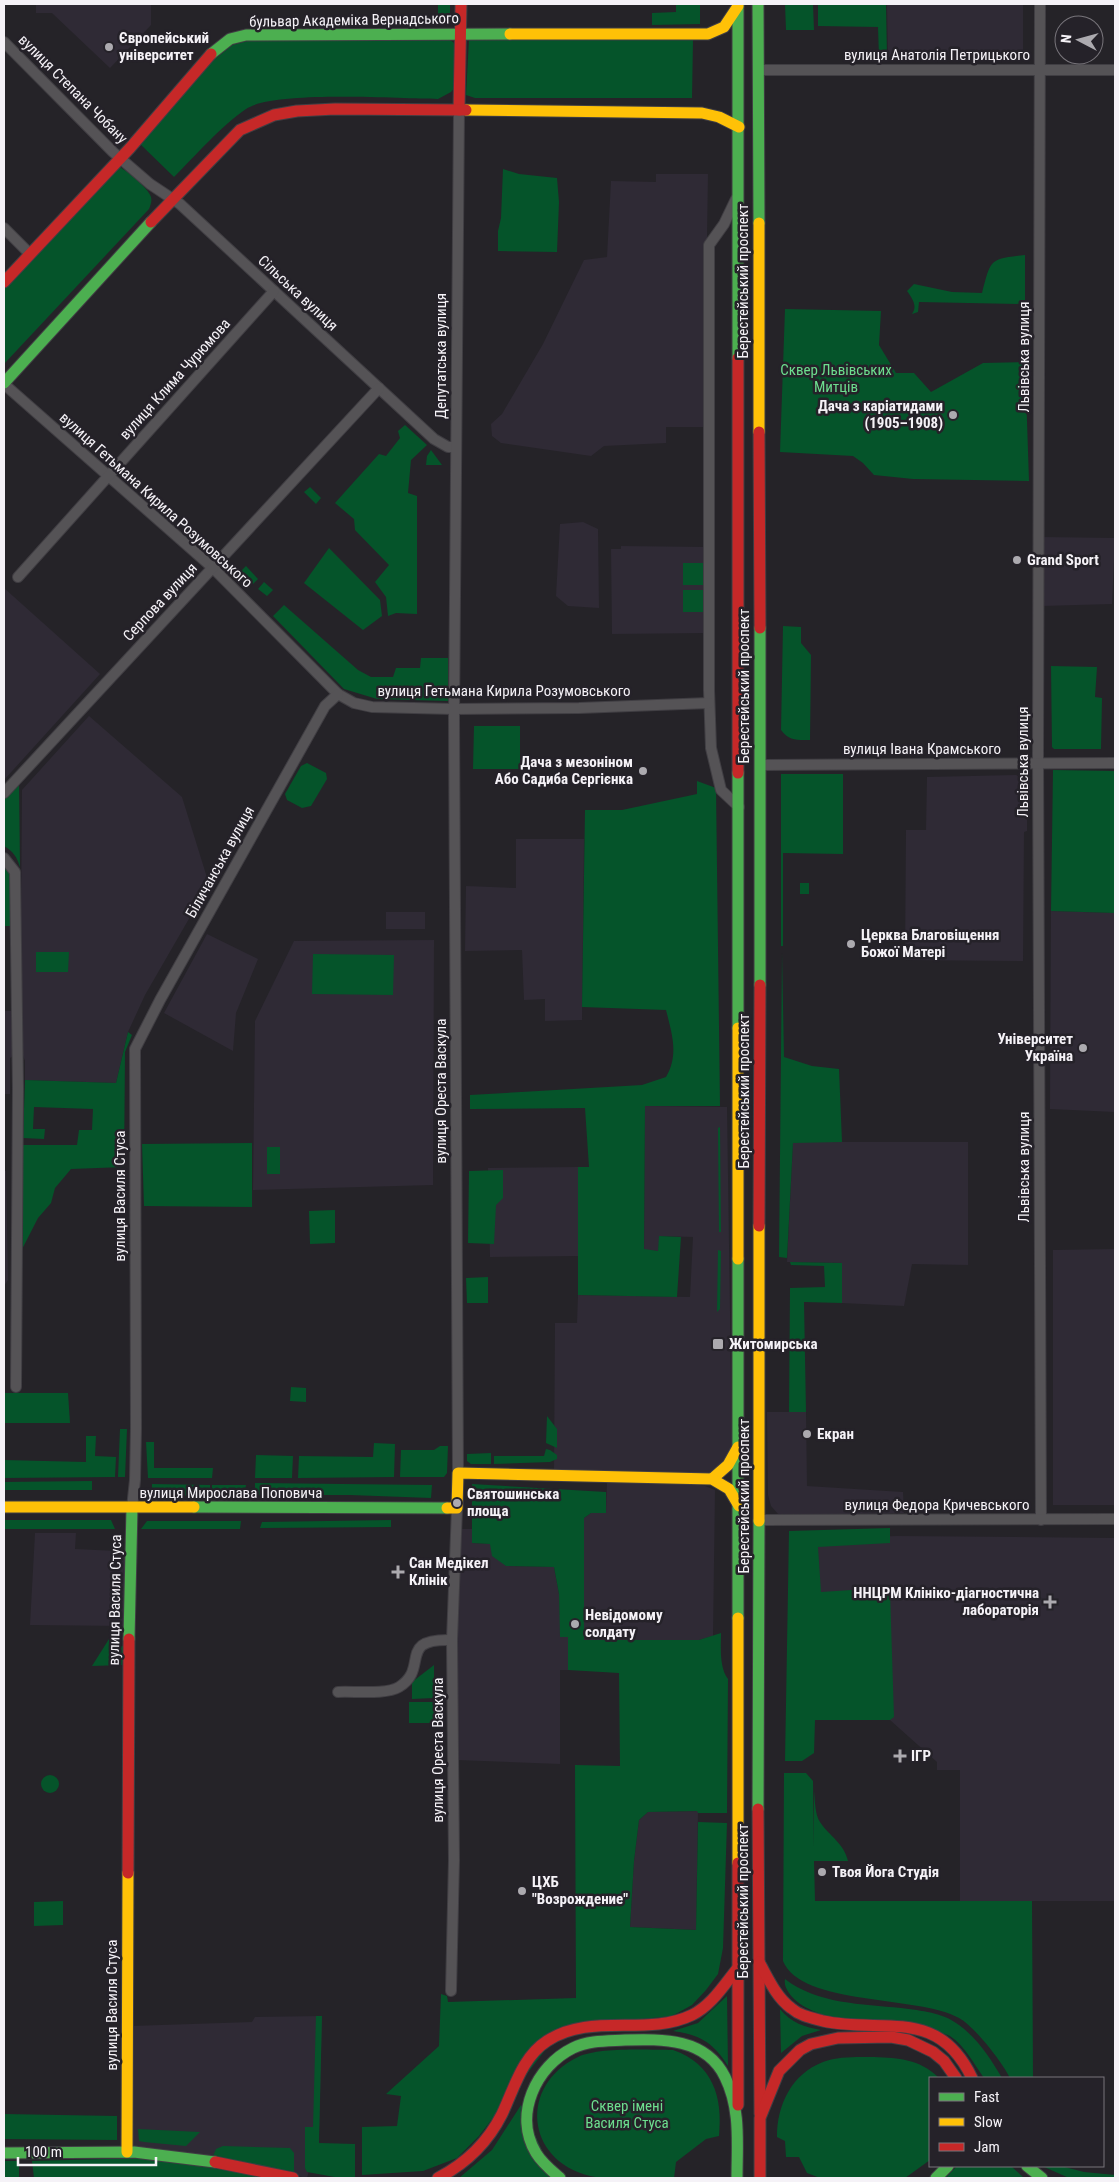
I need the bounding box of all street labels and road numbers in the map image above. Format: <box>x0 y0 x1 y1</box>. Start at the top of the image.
street label: бульвар Академіка Вернадського <box>249 9 459 31</box>
street label: вулиця Степана Чобану <box>15 31 131 147</box>
street label: вулиця Анатолія Петрицького <box>844 46 1030 64</box>
street label: Берестейський проспект <box>734 204 752 358</box>
street label: Сільська вулиця <box>254 251 342 335</box>
street label: Депутатська вулиця <box>432 293 450 419</box>
street label: Львівська вулиця <box>1015 302 1033 412</box>
street label: вулиця Клима Чурюмова <box>116 315 234 443</box>
street label: вулиця Гетьмана Кирила Розумовського <box>56 409 256 591</box>
street label: Серпова вулиця <box>119 559 201 645</box>
street label: Берестейський проспект <box>735 609 753 763</box>
street label: вулиця Гетьмана Кирила Розумовського <box>377 682 631 700</box>
street label: Львівська вулиця <box>1014 707 1032 817</box>
street label: вулиця Івана Крамського <box>843 740 1001 758</box>
street label: Біличанська вулиця <box>182 803 258 921</box>
street label: Берестейський проспект <box>735 1014 753 1168</box>
street label: вулиця Ореста Васкула <box>432 1019 450 1163</box>
street label: Львівська вулиця <box>1015 1112 1033 1222</box>
street label: вулиця Василя Стуса <box>111 1131 129 1261</box>
street label: Берестейський проспект <box>735 1419 753 1573</box>
street label: вулиця Мирослава Поповича <box>140 1484 322 1502</box>
street label: вулиця Федора Кричевського <box>845 1496 1029 1514</box>
street label: вулиця Василя Стуса <box>105 1534 125 1666</box>
street label: вулиця Ореста Васкула <box>429 1678 447 1822</box>
street label: Берестейський проспект <box>734 1824 752 1978</box>
street label: вулиця Василя Стуса <box>103 1940 121 2070</box>

